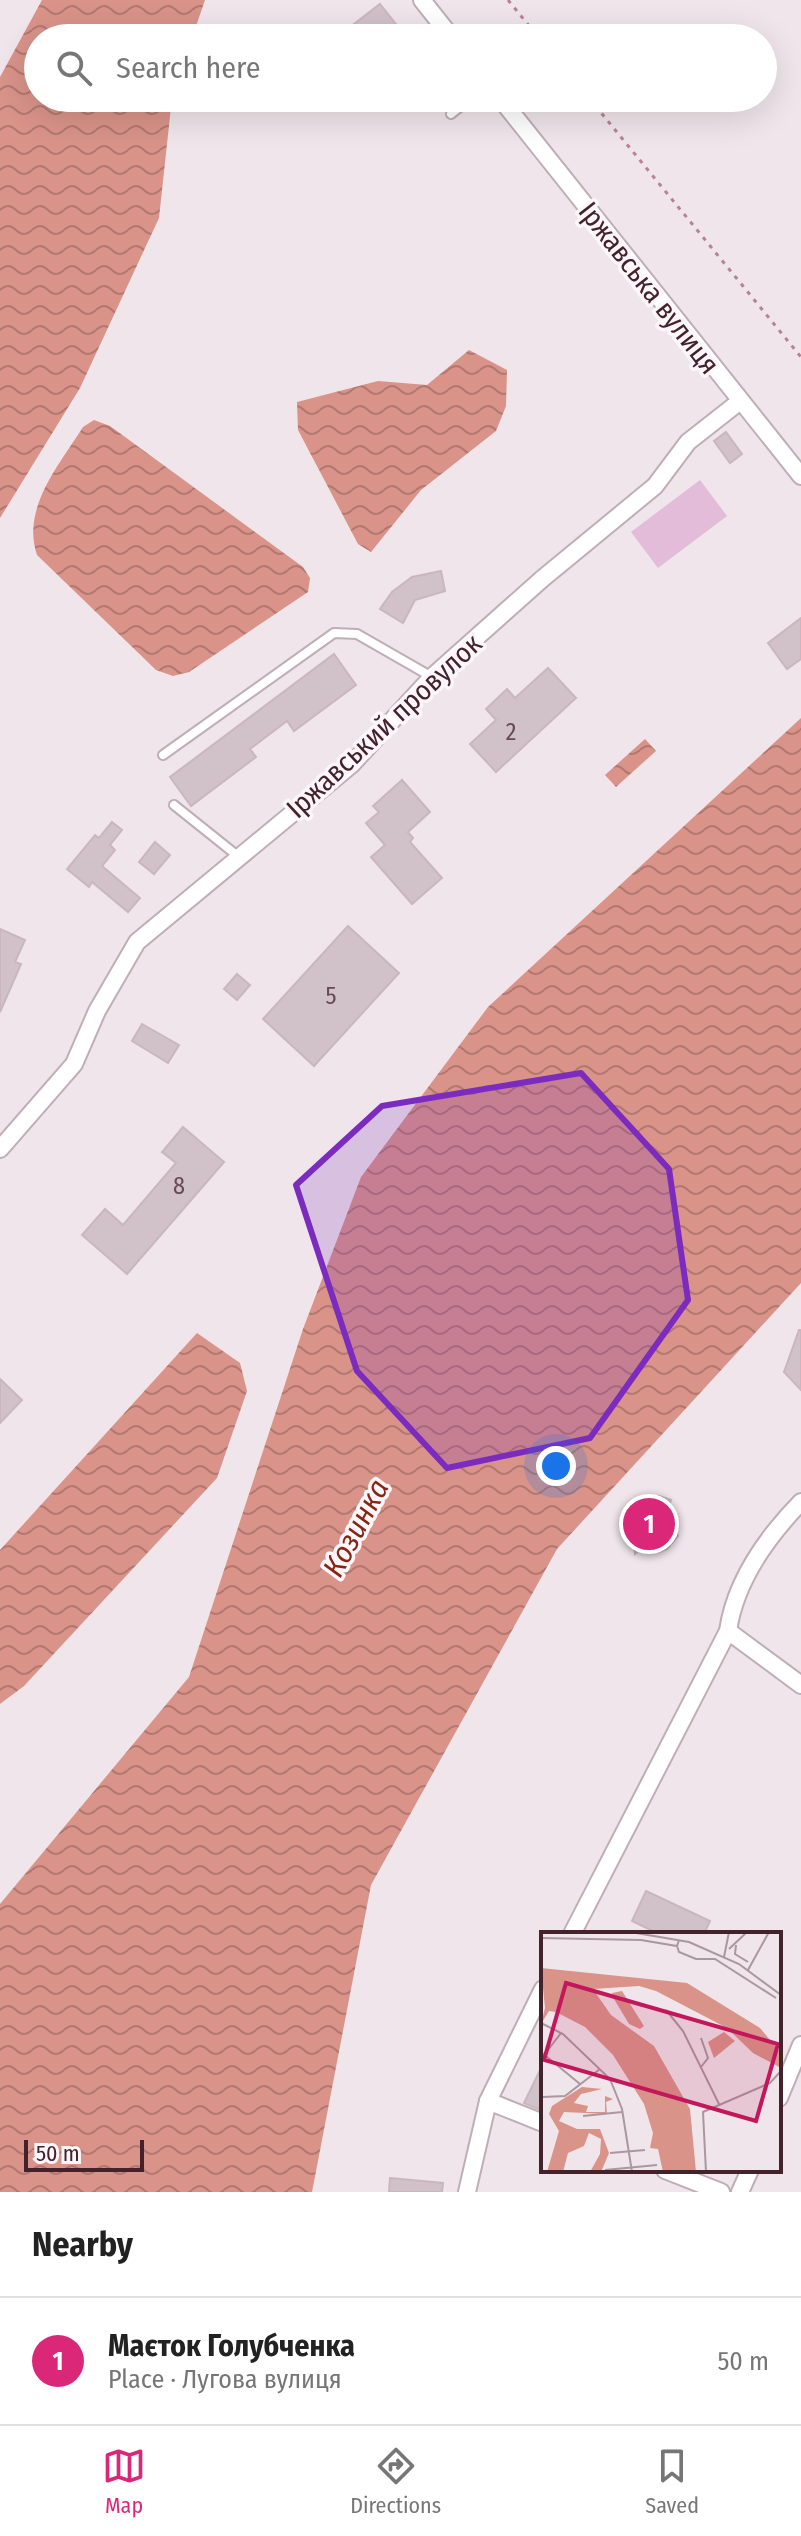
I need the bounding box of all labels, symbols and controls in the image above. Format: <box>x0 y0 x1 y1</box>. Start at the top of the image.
search box <box>24 24 777 112</box>
icon: search <box>52 46 96 90</box>
text: Search here <box>116 50 261 86</box>
street label: Іржавська вулиця <box>572 195 726 381</box>
street label: Іржавський провулок <box>280 627 488 825</box>
house number: 2 <box>506 718 516 746</box>
house number: 5 <box>325 982 337 1010</box>
house number: 8 <box>173 1172 185 1200</box>
your location <box>536 1446 576 1486</box>
water label: Козинка <box>315 1473 397 1583</box>
pin: 1 <box>623 1494 675 1554</box>
inset map <box>541 1932 781 2172</box>
scale bar <box>24 2136 144 2172</box>
text: 50 m <box>36 2140 80 2167</box>
text: Nearby <box>32 2224 133 2265</box>
text: Маєток Голубченка <box>108 2328 355 2364</box>
text: 1 <box>53 2346 64 2377</box>
text: 50 m <box>717 2346 769 2377</box>
text: Place · Лугова вулиця <box>108 2364 342 2395</box>
tab: Map <box>102 2444 146 2519</box>
tab: Directions <box>350 2444 441 2519</box>
tab: Saved <box>645 2444 699 2519</box>

